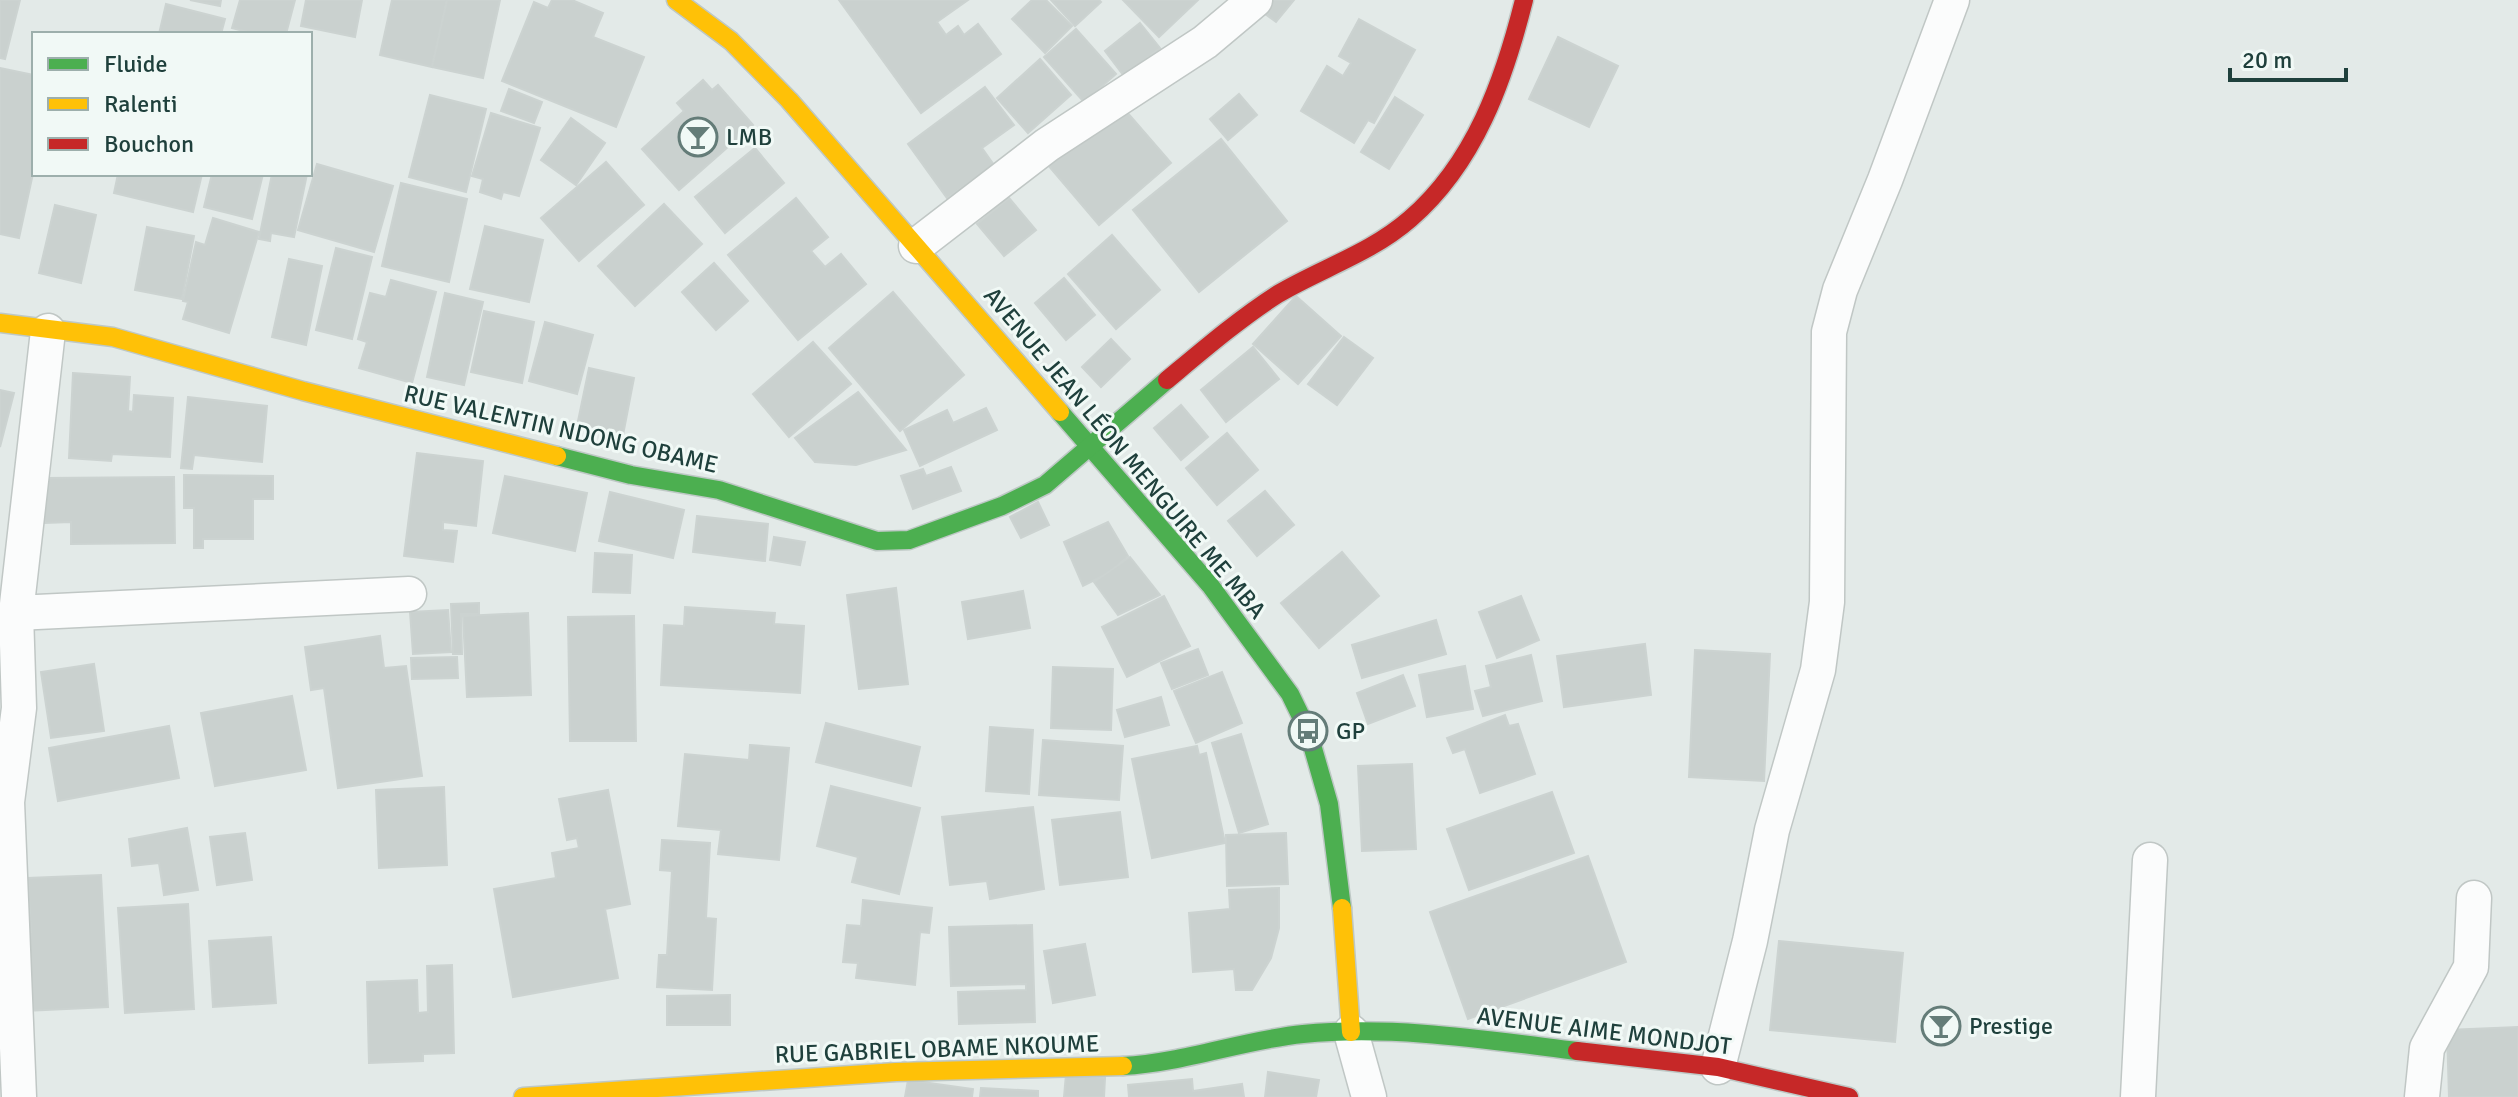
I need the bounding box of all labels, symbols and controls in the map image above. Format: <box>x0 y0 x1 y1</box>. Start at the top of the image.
legend <box>32 32 312 176</box>
scale bar <box>2230 32 2346 82</box>
text: 20 m <box>2242 45 2292 75</box>
text: Fluide <box>104 49 168 79</box>
text: Ralenti <box>104 89 177 119</box>
bar icon: LMB <box>677 116 719 158</box>
place label: LMB <box>726 122 772 152</box>
text: Bouchon <box>104 129 194 159</box>
street label: AVENUE JEAN LÉON MENGUIRE ME MBA <box>977 281 1273 625</box>
street label: RUE VALENTIN NDONG OBAME <box>401 378 721 480</box>
bus stop icon: GP <box>1287 710 1329 752</box>
place label: GP <box>1336 716 1365 746</box>
street label: AVENUE AIME MONDJOT <box>1475 1001 1733 1062</box>
bar icon: Prestige <box>1920 1005 1962 1047</box>
place label: Prestige <box>1969 1011 2053 1041</box>
street label: RUE GABRIEL OBAME NKOUME <box>774 1028 1100 1070</box>

